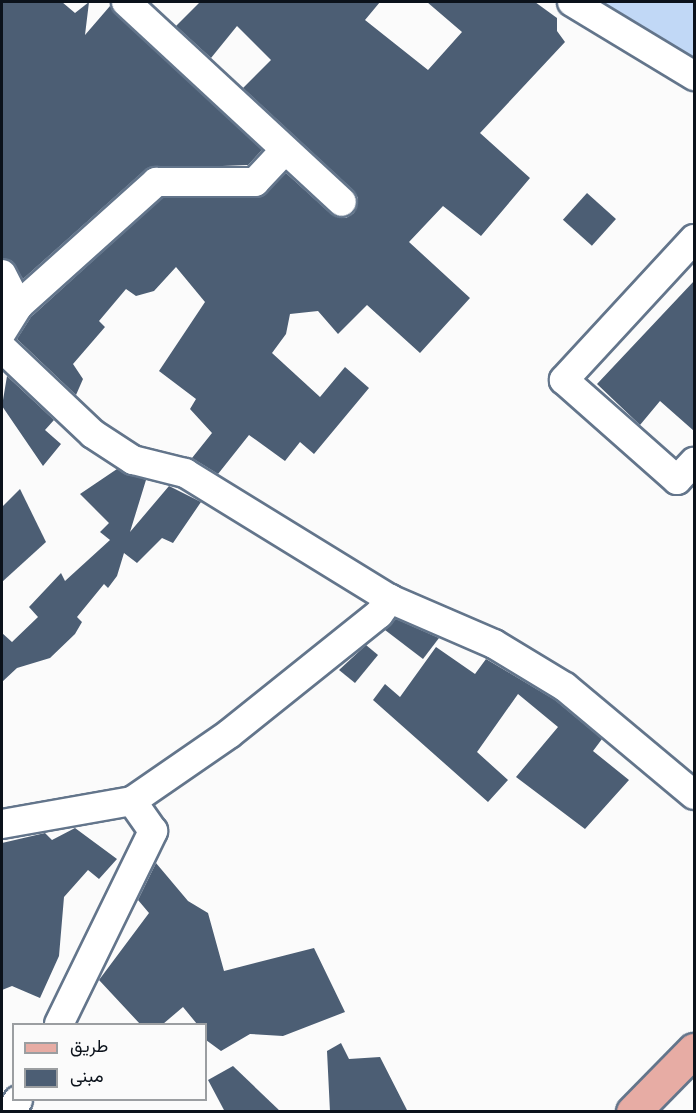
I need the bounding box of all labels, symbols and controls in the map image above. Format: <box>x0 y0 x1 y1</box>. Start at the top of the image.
legend <box>12 1023 207 1101</box>
text: طريق <box>70 1034 108 1056</box>
text: مبنى <box>70 1064 104 1086</box>

